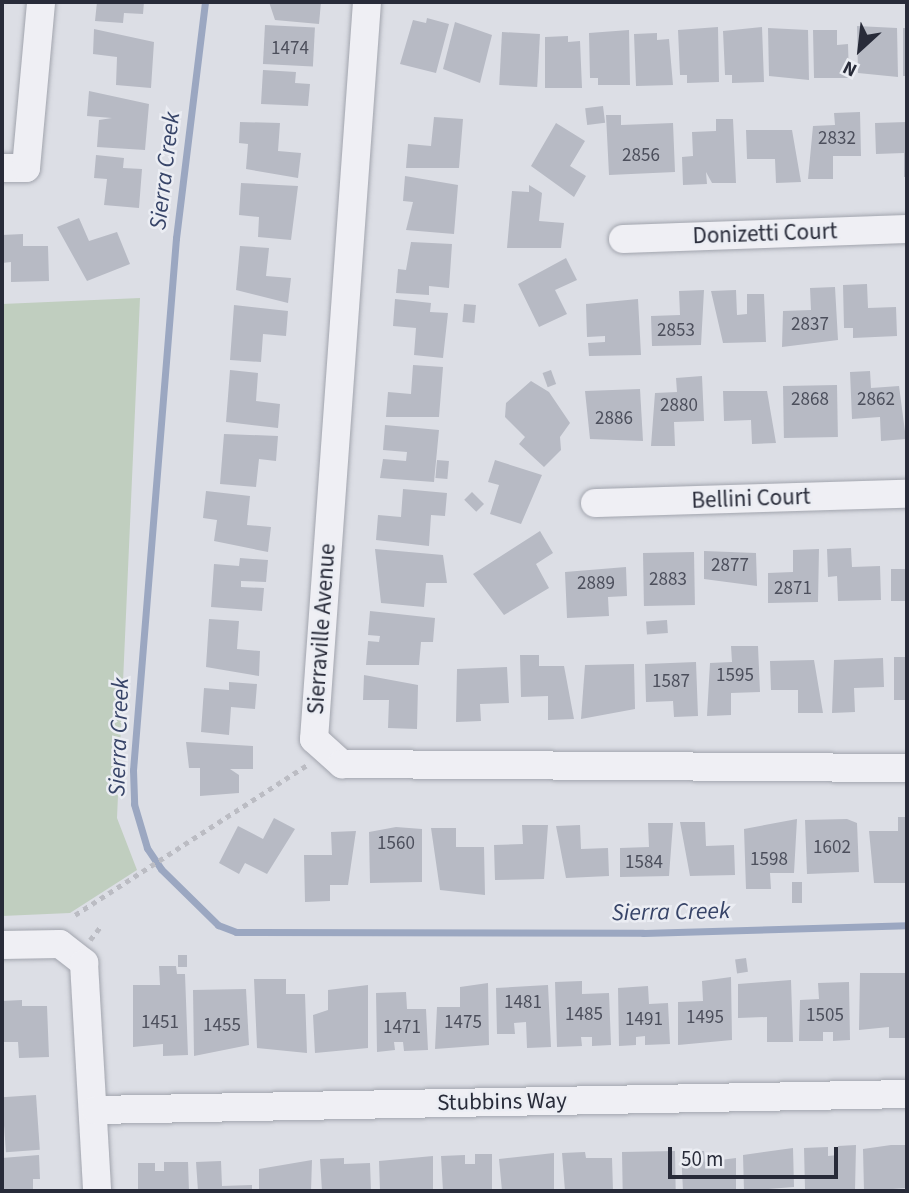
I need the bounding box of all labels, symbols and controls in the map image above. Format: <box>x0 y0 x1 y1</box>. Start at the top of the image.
north arrow <box>825 14 895 84</box>
house number: 1474 <box>271 38 309 60</box>
text: N <box>838 53 862 83</box>
water label: Sierra Creek <box>143 110 187 232</box>
house number: 2832 <box>818 128 856 150</box>
house number: 2856 <box>622 145 660 167</box>
street label: Donizetti Court <box>692 218 838 250</box>
house number: 2837 <box>791 314 829 336</box>
house number: 2853 <box>657 320 695 342</box>
house number: 2868 <box>791 389 829 411</box>
house number: 2862 <box>857 389 895 411</box>
house number: 2880 <box>660 395 698 417</box>
house number: 2886 <box>595 408 633 430</box>
street label: Bellini Court <box>691 483 811 515</box>
street label: Sierraville Avenue <box>302 543 342 715</box>
house number: 2877 <box>711 555 749 577</box>
house number: 2883 <box>649 569 687 591</box>
house number: 2889 <box>577 573 615 595</box>
house number: 2871 <box>774 578 812 600</box>
house number: 1595 <box>716 665 754 687</box>
house number: 1587 <box>652 671 690 693</box>
water label: Sierra Creek <box>103 677 135 797</box>
house number: 1560 <box>377 833 415 855</box>
house number: 1602 <box>813 837 851 859</box>
house number: 1598 <box>750 849 788 871</box>
house number: 1584 <box>625 852 663 874</box>
water label: Sierra Creek <box>611 897 731 927</box>
house number: 1481 <box>504 992 542 1014</box>
house number: 1485 <box>565 1004 603 1026</box>
house number: 1505 <box>806 1005 844 1027</box>
house number: 1495 <box>686 1007 724 1029</box>
house number: 1491 <box>625 1009 663 1031</box>
house number: 1451 <box>141 1012 179 1034</box>
house number: 1475 <box>444 1012 482 1034</box>
house number: 1455 <box>203 1015 241 1037</box>
house number: 1471 <box>383 1017 421 1039</box>
street label: Stubbins Way <box>437 1087 567 1117</box>
scale bar <box>671 1134 841 1178</box>
text: 50 m <box>681 1144 723 1174</box>

